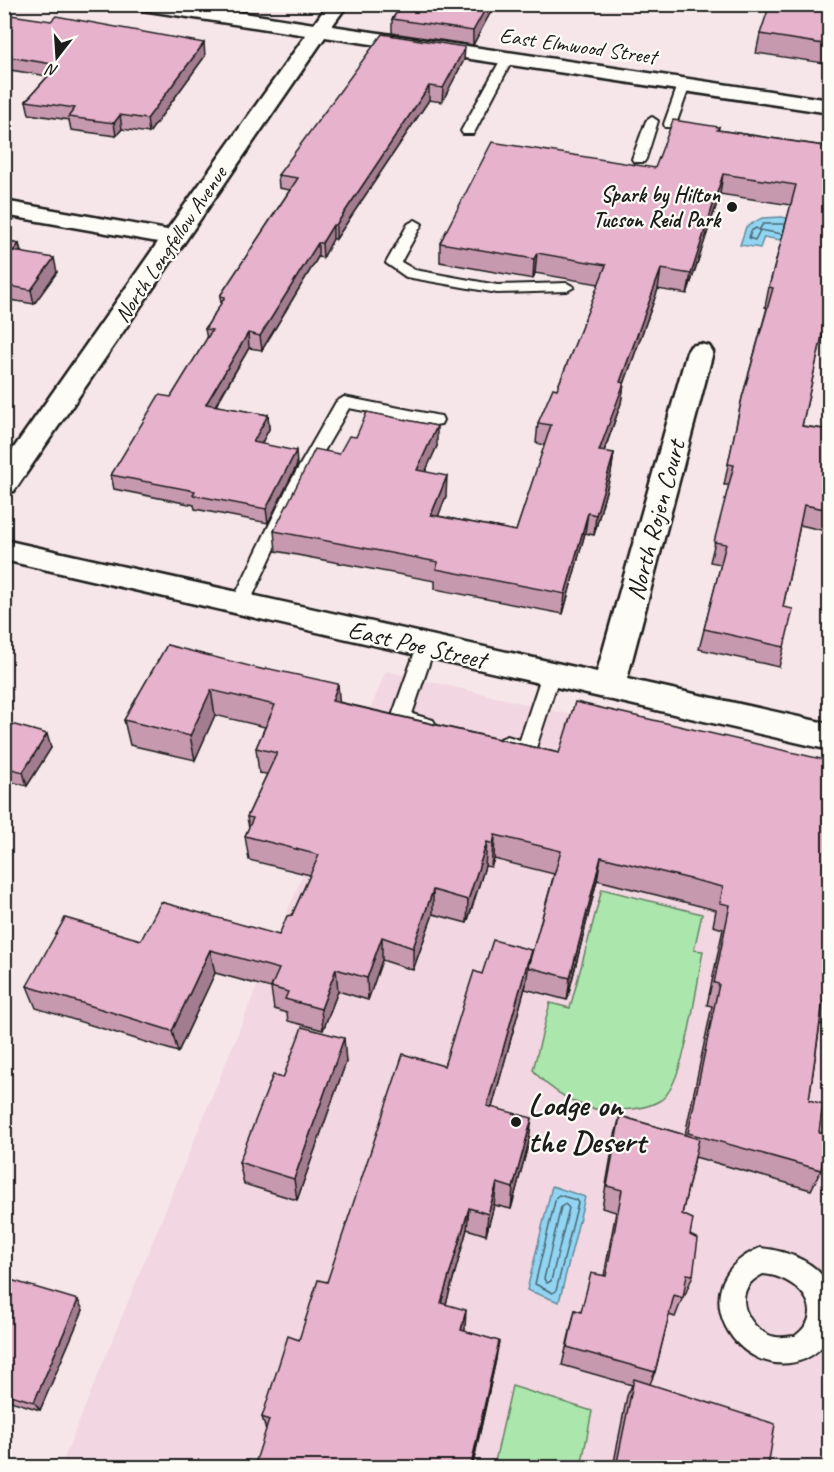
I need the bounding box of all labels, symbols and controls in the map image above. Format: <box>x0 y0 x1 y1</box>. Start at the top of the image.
street label: East Elmwood Street <box>498 21 661 71</box>
north arrow <box>27 27 87 87</box>
text: N <box>42 58 61 81</box>
street label: North Longfellow Avenue <box>108 160 234 328</box>
place label: Spark by Hilton Tucson Reid Park <box>593 181 722 234</box>
marker: Spark by Hilton Tucson Reid Park <box>725 200 739 214</box>
street label: North Rojen Court <box>618 434 693 604</box>
street label: East Poe Street <box>345 613 492 677</box>
place label: Lodge on the Desert <box>528 1084 649 1162</box>
marker: Lodge on the Desert <box>509 1115 523 1129</box>

